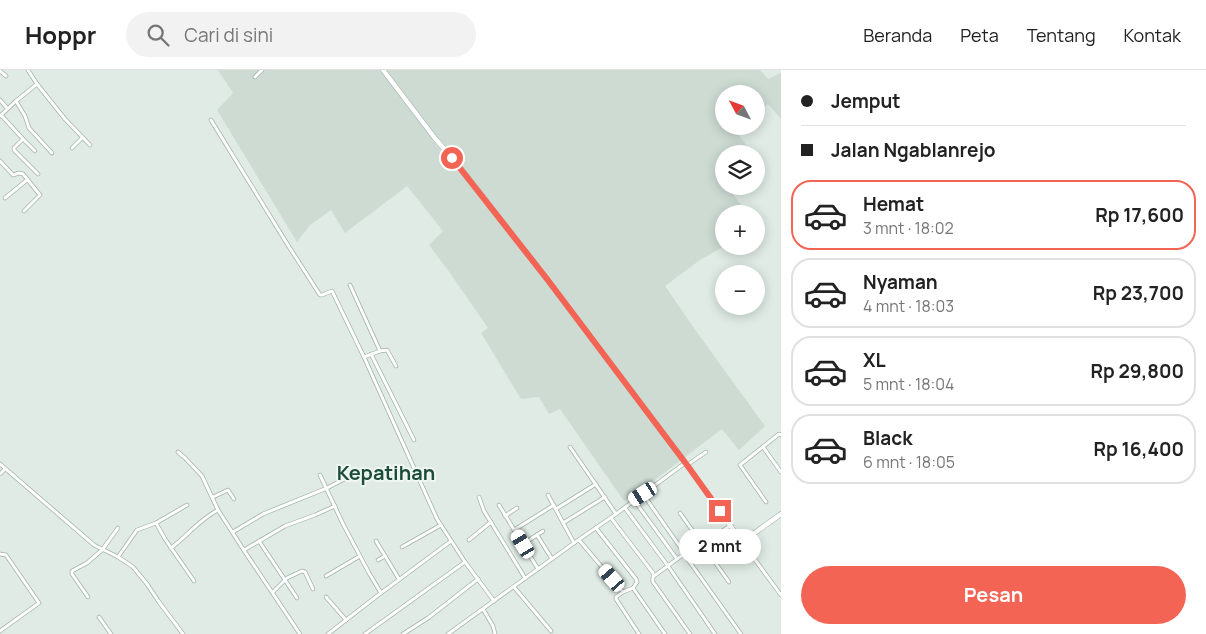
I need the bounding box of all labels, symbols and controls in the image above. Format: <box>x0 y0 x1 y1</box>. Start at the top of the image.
search box <box>126 12 476 57</box>
text: Hoppr <box>25 18 96 51</box>
icon: search <box>144 21 172 49</box>
text: Cari di sini <box>184 22 273 48</box>
text: Beranda <box>863 23 932 47</box>
text: Peta <box>960 23 999 47</box>
text: Tentang <box>1027 23 1096 47</box>
text: Kontak <box>1124 23 1181 47</box>
north arrow <box>715 85 765 135</box>
map controls <box>715 85 765 315</box>
text: Jemput <box>831 88 901 114</box>
text: Jalan Ngablanrejo <box>831 137 996 163</box>
button: layers <box>715 145 765 195</box>
route start <box>441 147 463 169</box>
text: Hemat <box>863 191 924 217</box>
icon: car <box>803 193 848 238</box>
text: Rp 17,600 <box>1095 202 1184 228</box>
button: + <box>715 205 765 255</box>
text: 3 mnt · 18:02 <box>863 217 954 239</box>
button: − <box>715 265 765 315</box>
text: Nyaman <box>863 269 938 295</box>
icon: car <box>803 271 848 316</box>
text: Rp 23,700 <box>1093 280 1184 306</box>
text: 4 mnt · 18:03 <box>863 295 954 317</box>
text: XL <box>863 347 886 373</box>
icon: car <box>803 349 848 394</box>
text: Rp 29,800 <box>1091 358 1184 384</box>
text: 5 mnt · 18:04 <box>863 373 954 395</box>
text: Black <box>863 425 912 451</box>
icon: car <box>803 427 848 472</box>
text: Rp 16,400 <box>1093 436 1184 462</box>
text: 6 mnt · 18:05 <box>863 451 955 473</box>
district label: Kepatihan <box>337 459 435 486</box>
car <box>626 480 659 508</box>
route end <box>709 500 731 522</box>
car <box>508 527 537 561</box>
callout: 2 mnt <box>679 528 761 564</box>
text: 2 mnt <box>698 535 742 557</box>
car <box>596 562 627 594</box>
button: Pesan <box>801 566 1186 624</box>

